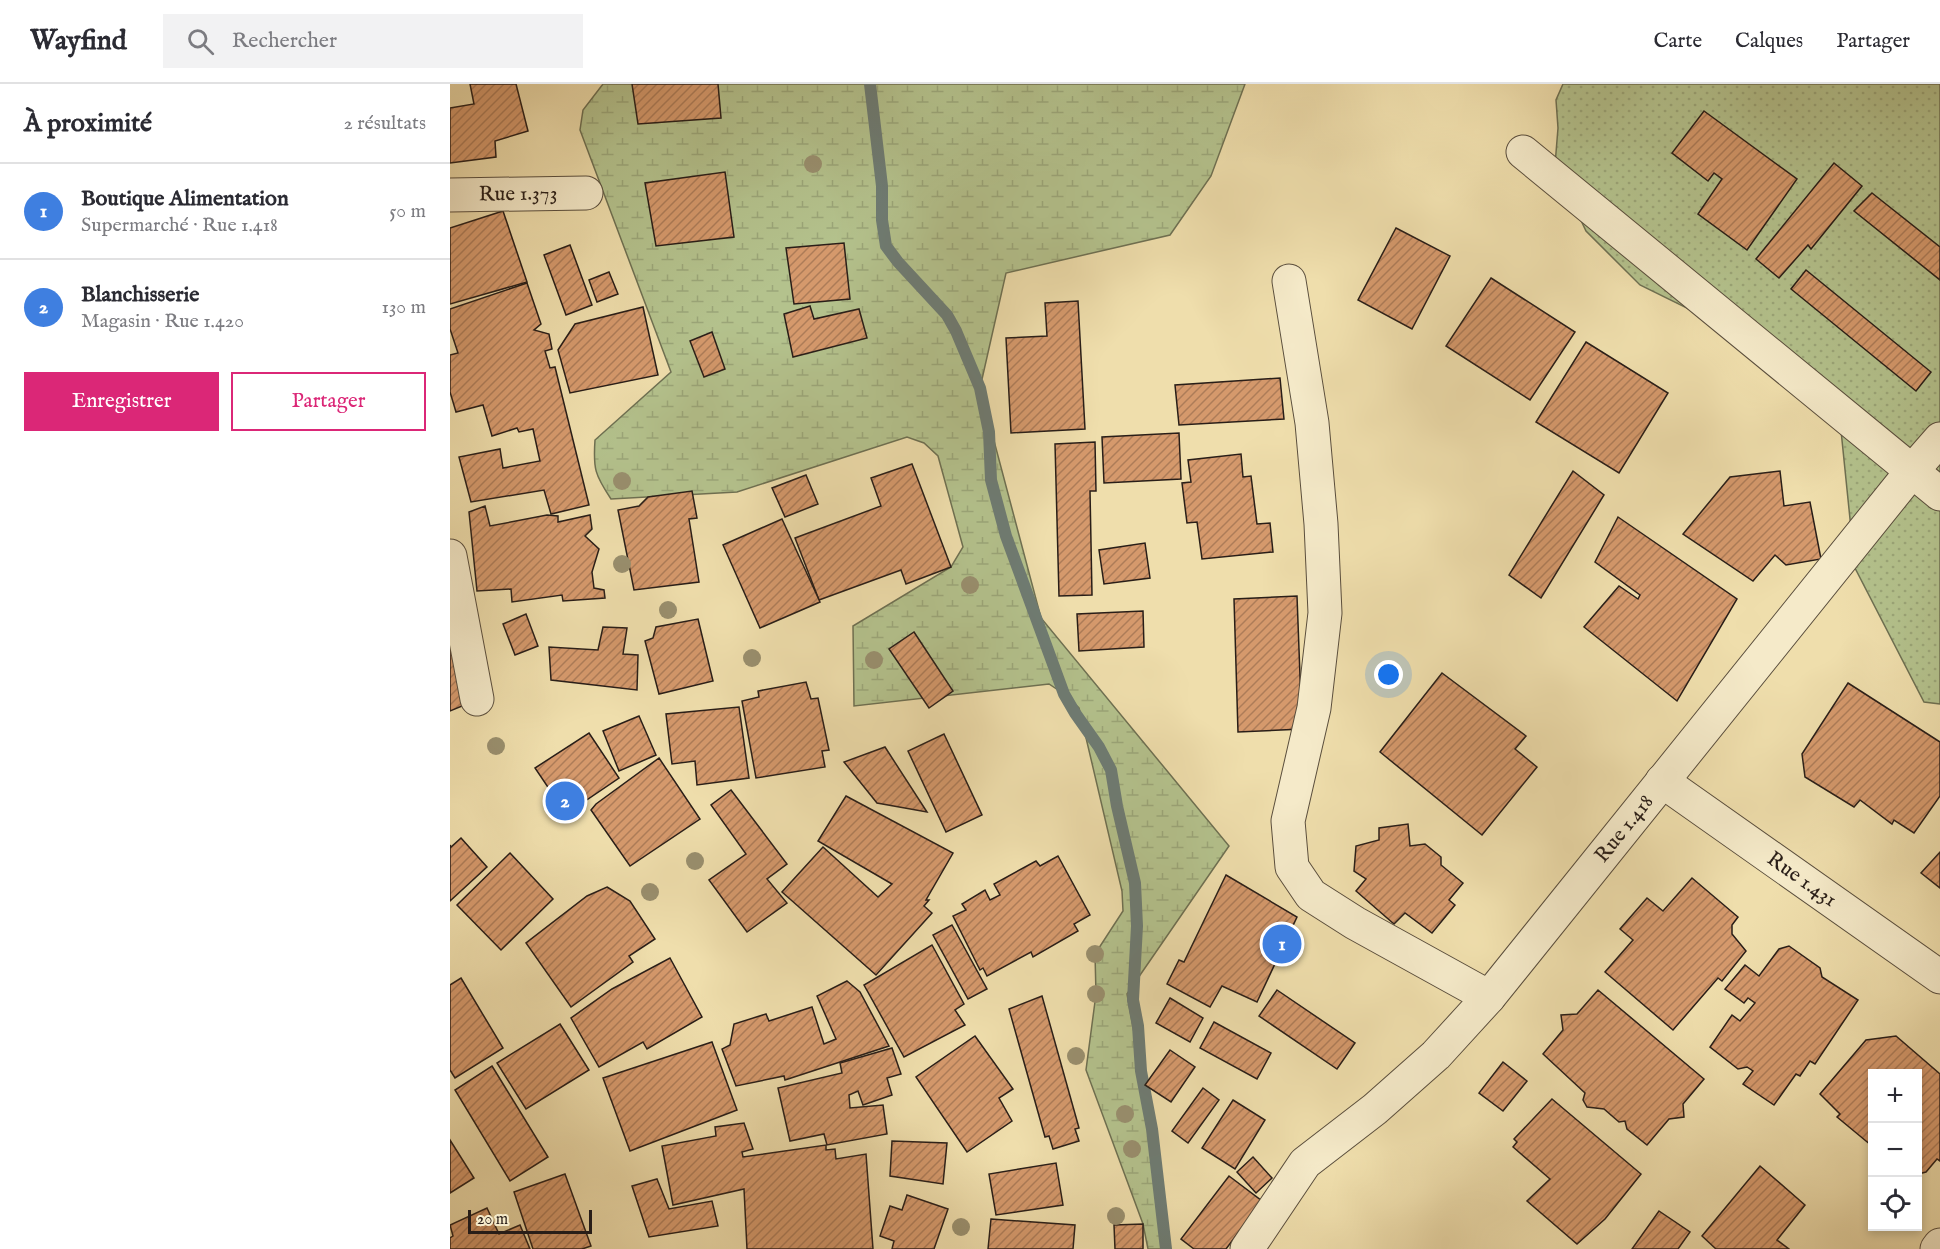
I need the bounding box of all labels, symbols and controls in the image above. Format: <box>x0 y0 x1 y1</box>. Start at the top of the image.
search box <box>163 14 583 68</box>
text: Wayfind <box>30 24 127 59</box>
icon: search <box>184 25 217 58</box>
text: Rechercher <box>232 27 337 55</box>
text: Carte <box>1653 28 1702 55</box>
text: Calques <box>1735 28 1803 55</box>
text: Partager <box>1836 28 1910 55</box>
text: À proximité <box>24 107 152 140</box>
text: 2 résultats <box>343 111 426 136</box>
street label: Rue 1.373 <box>478 180 558 208</box>
text: Boutique Alimentation <box>81 185 289 213</box>
text: 1 <box>40 199 47 224</box>
text: 50 m <box>389 199 426 224</box>
text: Supermarché · Rue 1.418 <box>81 213 278 238</box>
text: Blanchisserie <box>81 281 199 309</box>
text: 2 <box>39 295 48 320</box>
text: 130 m <box>381 295 426 320</box>
text: Magasin · Rue 1.420 <box>81 309 244 334</box>
button: Enregistrer <box>24 372 219 431</box>
button: Partager <box>231 372 426 431</box>
your location <box>1374 660 1403 689</box>
pin: 2 <box>546 778 584 824</box>
street label: Rue 1.418 <box>1589 789 1660 868</box>
street label: Rue 1.431 <box>1761 846 1842 913</box>
pin: 1 <box>1262 922 1302 966</box>
map controls <box>1868 1069 1922 1231</box>
button: + <box>1868 1069 1922 1123</box>
button: − <box>1868 1123 1922 1177</box>
button: locate <box>1868 1177 1922 1231</box>
scale bar <box>468 1207 592 1234</box>
text: 20 m <box>477 1210 508 1230</box>

